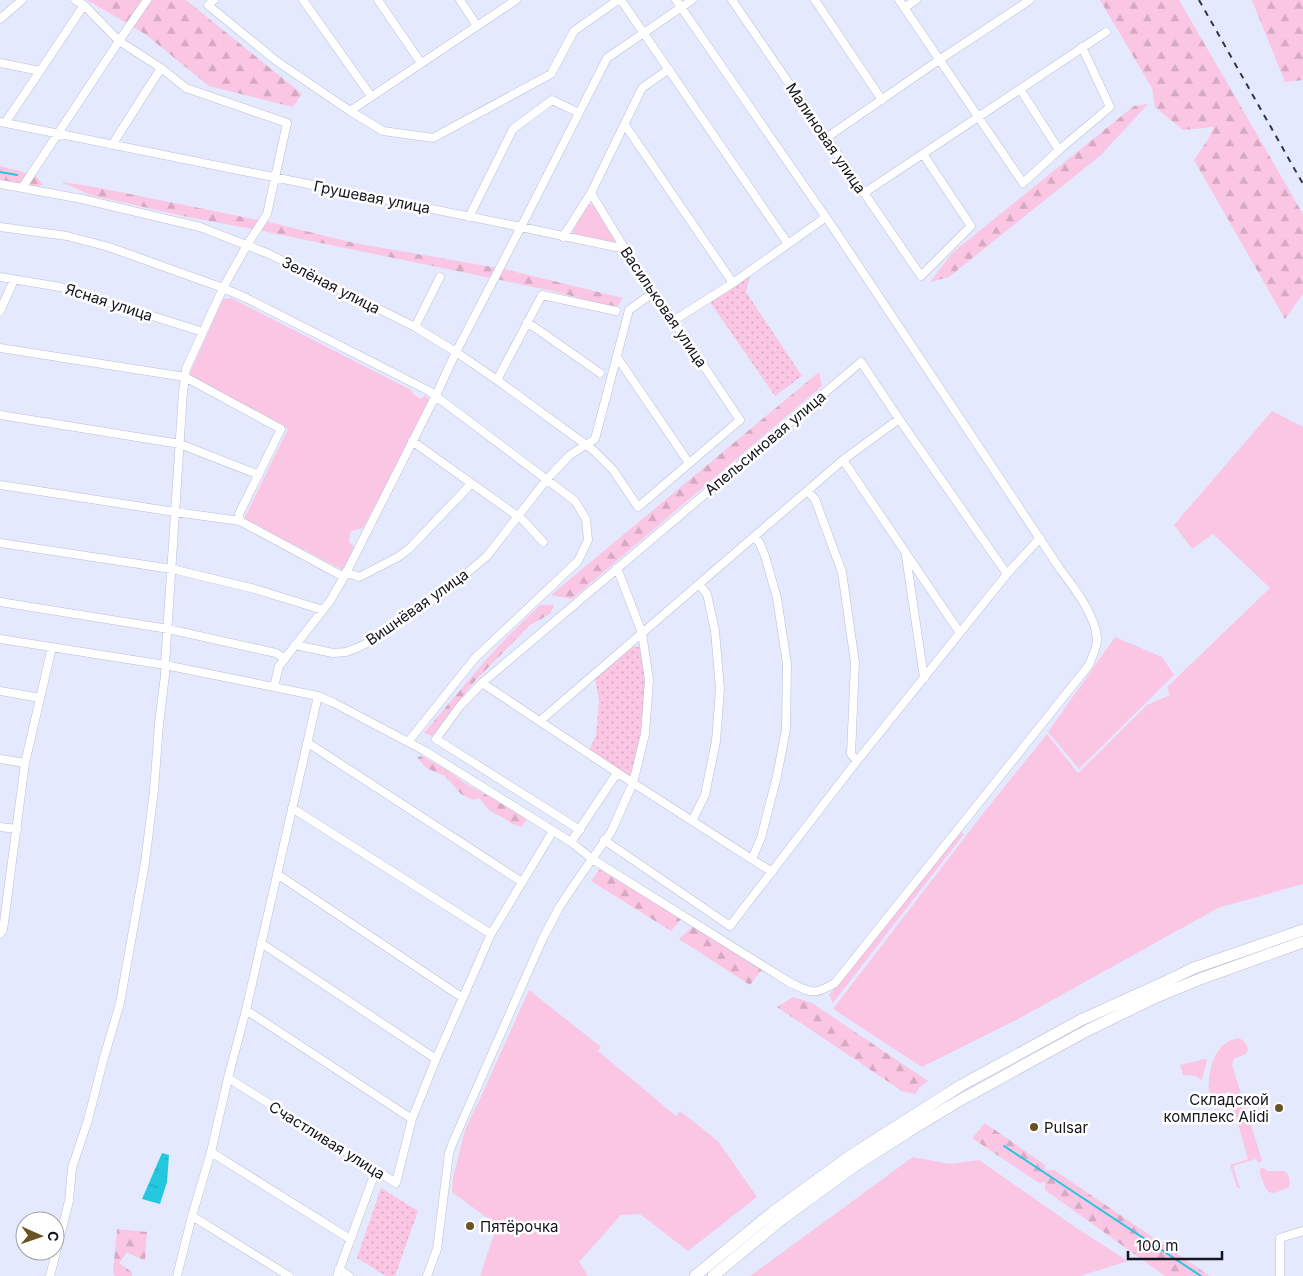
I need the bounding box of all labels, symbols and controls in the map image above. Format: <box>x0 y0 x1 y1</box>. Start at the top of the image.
street label: Малиновая улица <box>782 79 870 197</box>
street label: Грушевая улица <box>312 176 432 218</box>
street label: Васильковая улица <box>617 243 711 371</box>
street label: Зелёная улица <box>279 252 383 318</box>
street label: Ясная улица <box>63 279 155 325</box>
street label: Апельсиновая улица <box>701 387 829 499</box>
street label: Вишнёвая улица <box>362 565 472 649</box>
place label: Складской комплекс Alidi <box>1163 1090 1269 1126</box>
street label: Счастливая улица <box>266 1097 388 1183</box>
marker: Складской комплекс Alidi <box>1273 1102 1285 1114</box>
place label: Pulsar <box>1044 1118 1088 1137</box>
marker: Pulsar <box>1028 1121 1040 1133</box>
north arrow <box>15 1211 65 1261</box>
place label: Пятёрочка <box>480 1217 559 1236</box>
marker: Пятёрочка <box>464 1220 476 1232</box>
scale bar <box>1128 1228 1222 1260</box>
text: С <box>45 1231 62 1242</box>
text: 100 m <box>1136 1236 1178 1255</box>

